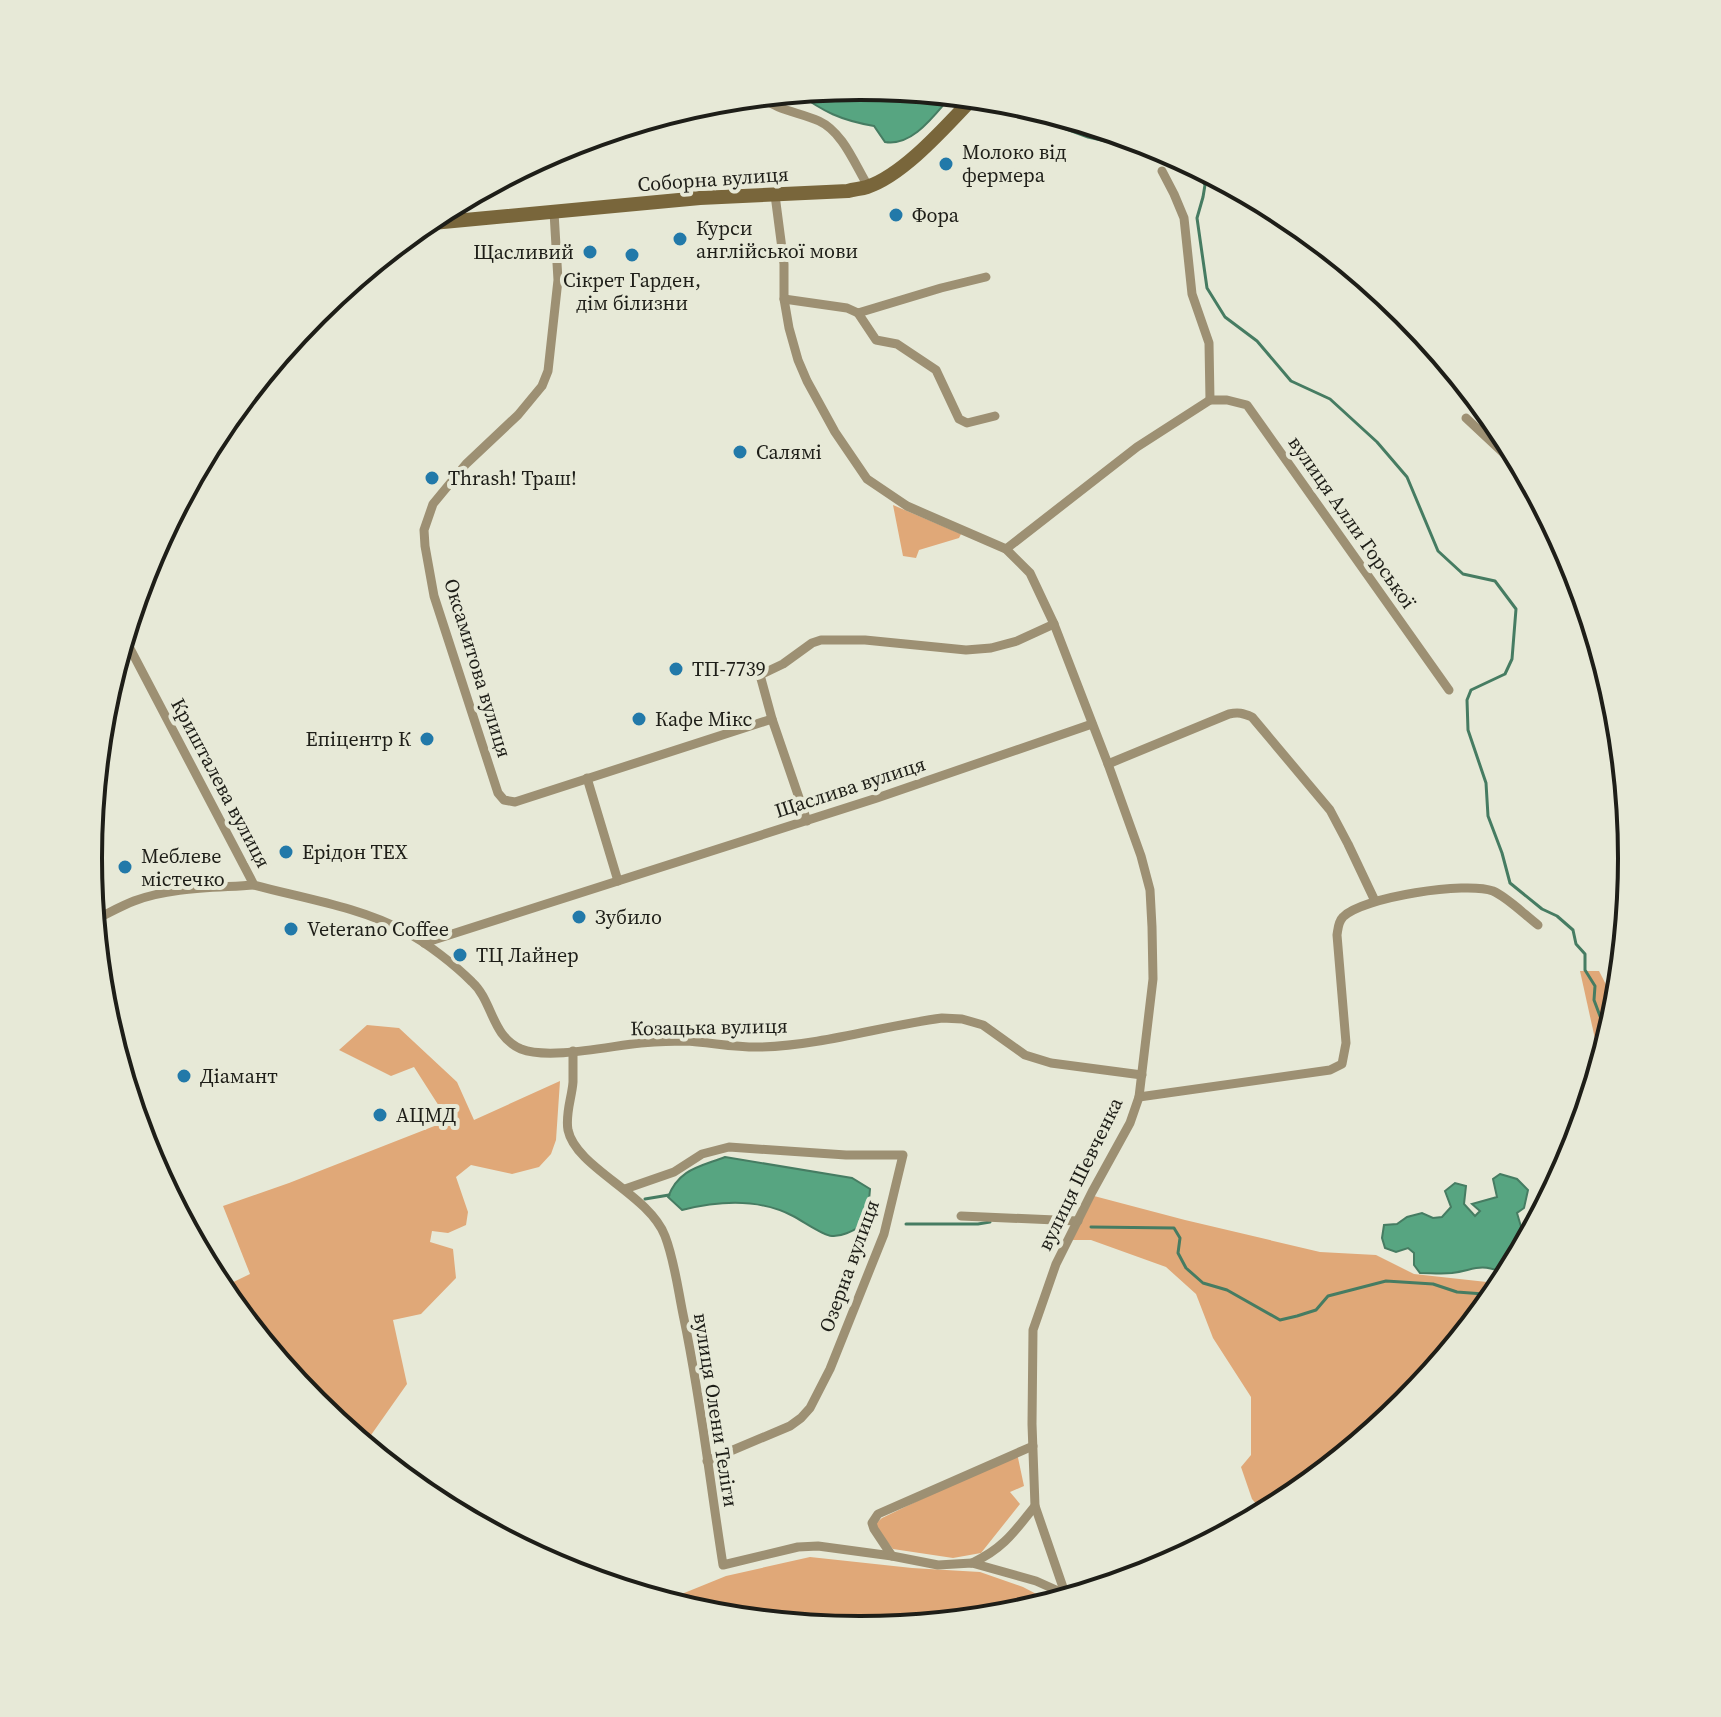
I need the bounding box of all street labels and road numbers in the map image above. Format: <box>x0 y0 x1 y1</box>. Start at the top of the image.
street label: Соборна вулиця <box>636 160 790 198</box>
street label: вулиця Алли Горської <box>1282 430 1423 615</box>
street label: Оксамитова вулиця <box>437 575 519 761</box>
street label: Кришталева вулиця <box>164 693 278 873</box>
street label: Щаслива вулиця <box>771 749 929 825</box>
street label: Козацька вулиця <box>630 1012 788 1042</box>
street label: вулиця Шевченка <box>1031 1092 1130 1255</box>
street label: Озерна вулиця <box>812 1196 886 1336</box>
street label: вулиця Олени Теліги <box>687 1311 745 1509</box>

